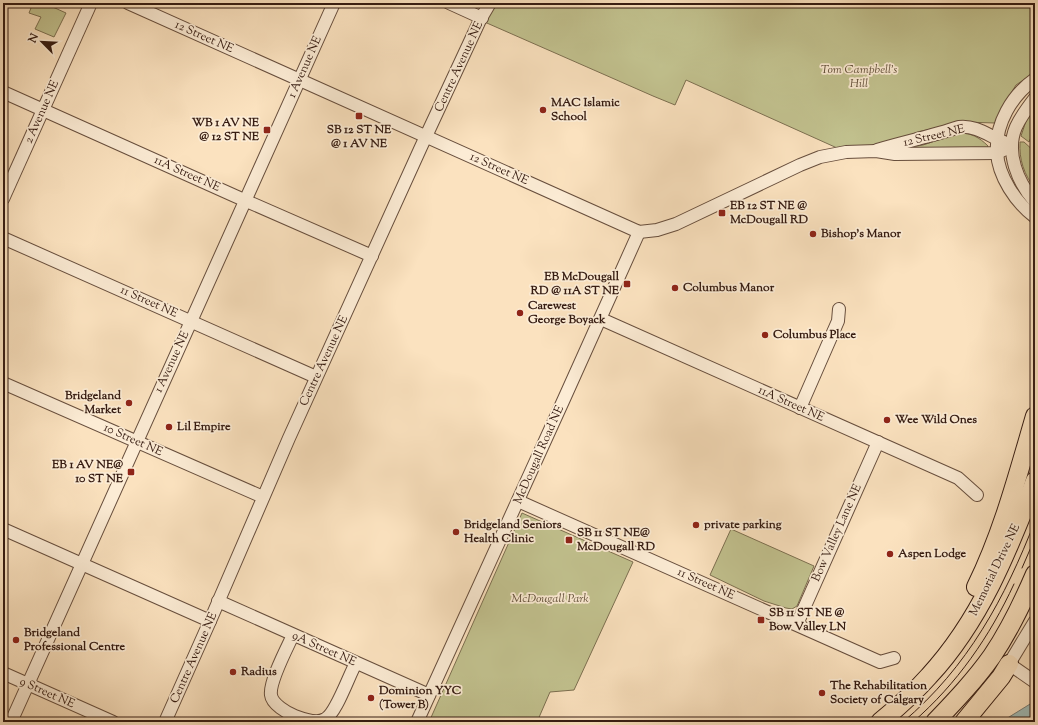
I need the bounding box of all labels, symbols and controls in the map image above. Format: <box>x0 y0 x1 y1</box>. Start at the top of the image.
street label: 12 Street NE <box>172 16 237 58</box>
street label: Centre Avenue NE <box>430 18 488 115</box>
north arrow <box>22 22 62 62</box>
text: N <box>24 31 43 47</box>
street label: 1 Avenue NE <box>283 32 327 101</box>
park label: Tom Campbell's Hill <box>821 61 897 93</box>
street label: 2 Avenue NE <box>20 77 64 147</box>
place label: MAC Islamic School <box>550 94 620 126</box>
marker: MAC Islamic School <box>538 105 548 115</box>
marker: SB 12 ST NE @ 1 AV NE <box>354 111 364 121</box>
place label: WB 1 AV NE @ 12 ST NE <box>191 114 260 146</box>
street label: 12 Street NE <box>901 120 967 152</box>
place label: SB 12 ST NE @ 1 AV NE <box>327 121 392 153</box>
marker: WB 1 AV NE @ 12 ST NE <box>262 125 272 135</box>
street label: 12 Street NE <box>467 148 532 190</box>
street label: 11A Street NE <box>151 151 224 197</box>
place label: EB 12 ST NE @ McDougall RD <box>729 197 809 229</box>
marker: EB 12 ST NE @ McDougall RD <box>717 208 727 218</box>
place label: Bishop's Manor <box>820 225 902 243</box>
marker: Bishop's Manor <box>808 229 818 239</box>
place label: EB McDougall RD @ 11A ST NE <box>529 268 620 300</box>
marker: EB McDougall RD @ 11A ST NE <box>622 279 632 289</box>
place label: Columbus Manor <box>683 279 775 297</box>
street label: 11 Street NE <box>117 281 181 323</box>
marker: Columbus Manor <box>670 283 680 293</box>
place label: Carewest George Boyack <box>528 297 606 329</box>
marker: Carewest George Boyack <box>515 308 525 318</box>
street label: Centre Avenue NE <box>295 312 353 409</box>
place label: Columbus Place <box>773 326 856 344</box>
street label: 1 Avenue NE <box>150 328 194 396</box>
marker: Columbus Place <box>760 330 770 340</box>
street label: 11A Street NE <box>755 381 828 427</box>
place label: Bridgeland Market <box>64 387 122 419</box>
marker: Bridgeland Market <box>124 398 134 408</box>
street label: McDougall Road NE <box>509 402 569 507</box>
place label: Wee Wild Ones <box>894 411 977 429</box>
marker: Wee Wild Ones <box>882 415 892 425</box>
place label: Lil Empire <box>176 418 231 436</box>
street label: 10 Street NE <box>100 419 166 461</box>
marker: Lil Empire <box>164 422 174 432</box>
place label: EB 1 AV NE@ 10 ST NE <box>51 456 124 488</box>
marker: EB 1 AV NE@ 10 ST NE <box>126 467 136 477</box>
street label: Bow Valley Lane NE <box>807 481 867 585</box>
place label: Bridgeland Seniors Health Clinic <box>463 516 562 548</box>
place label: private parking <box>704 516 782 534</box>
marker: private parking <box>691 520 701 530</box>
street label: Memorial Drive NE <box>965 520 1025 619</box>
place label: SB 11 ST NE@ McDougall RD <box>576 524 656 556</box>
marker: Bridgeland Seniors Health Clinic <box>451 527 461 537</box>
marker: SB 11 ST NE@ McDougall RD <box>564 535 574 545</box>
place label: Aspen Lodge <box>897 545 967 563</box>
marker: Aspen Lodge <box>885 549 895 559</box>
street label: 11 Street NE <box>674 563 738 605</box>
park label: McDougall Park <box>511 590 589 608</box>
place label: SB 11 ST NE @ Bow Valley LN <box>768 604 847 636</box>
street label: Centre Avenue NE <box>166 609 222 706</box>
marker: SB 11 ST NE @ Bow Valley LN <box>756 615 766 625</box>
place label: Bridgeland Professional Centre <box>23 624 126 656</box>
street label: 9A Street NE <box>289 627 360 671</box>
marker: Bridgeland Professional Centre <box>11 635 21 645</box>
place label: Radius <box>240 663 277 681</box>
marker: Radius <box>228 667 238 677</box>
street label: 9 Street NE <box>16 673 78 713</box>
place label: The Rehabilitation Society of Calgary <box>829 677 928 709</box>
place label: Dominion YYC (Tower B) <box>378 682 462 714</box>
marker: The Rehabilitation Society of Calgary <box>817 688 827 698</box>
marker: Dominion YYC (Tower B) <box>366 693 376 703</box>

